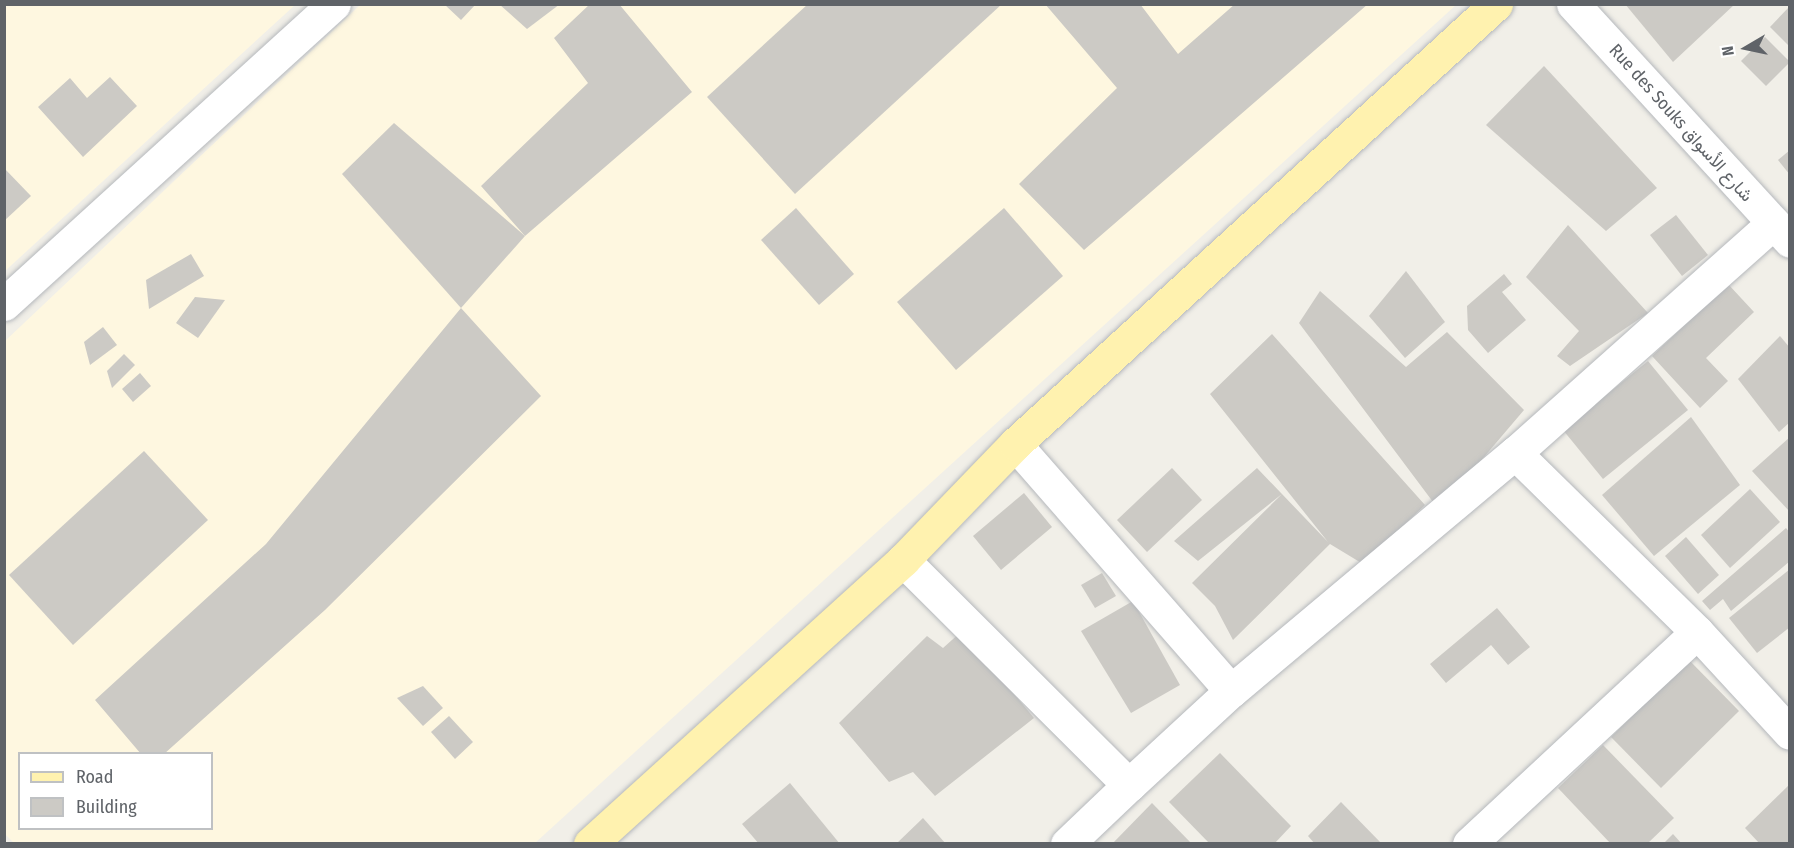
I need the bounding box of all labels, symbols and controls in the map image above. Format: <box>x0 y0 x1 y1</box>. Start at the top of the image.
north arrow <box>1716 18 1776 78</box>
street label: Rue des Souks شارع الأسواق <box>1605 40 1757 206</box>
text: N <box>1718 45 1738 57</box>
legend <box>18 752 213 830</box>
text: Road <box>76 766 113 788</box>
text: Building <box>76 796 137 818</box>

